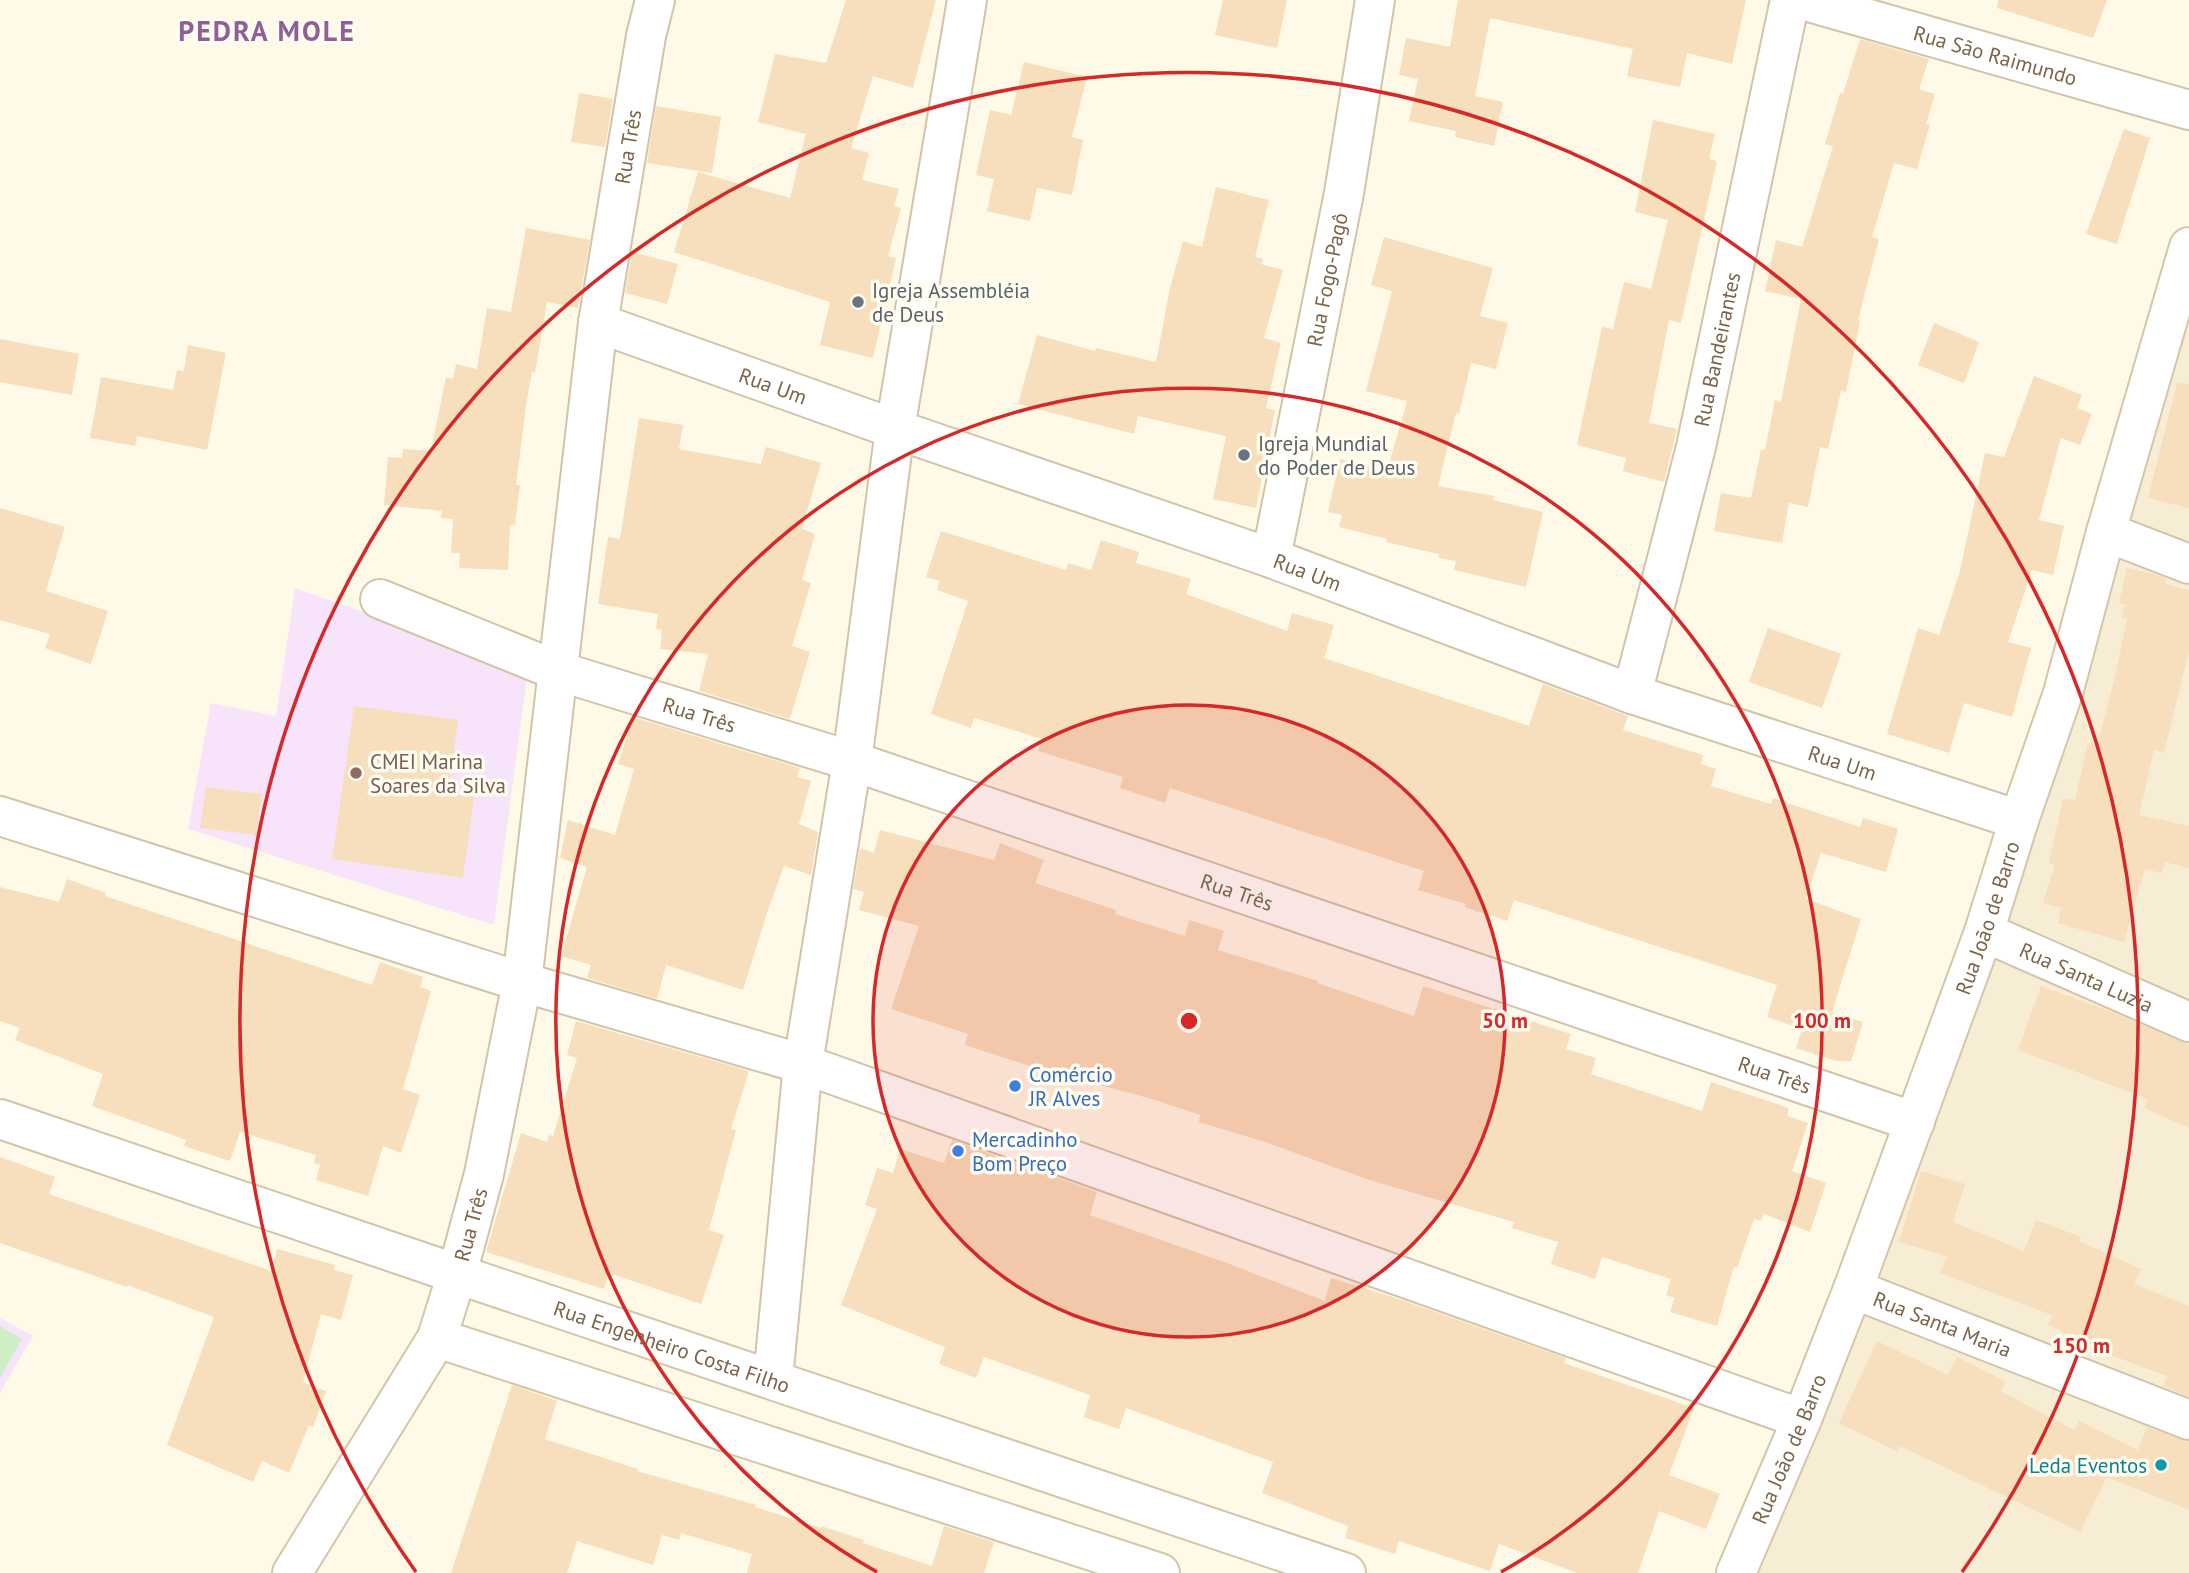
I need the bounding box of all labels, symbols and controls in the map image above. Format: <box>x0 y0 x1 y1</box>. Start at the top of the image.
district label: PEDRA MOLE <box>178 12 356 49</box>
street label: Rua São Raimundo <box>1910 19 2080 91</box>
street label: Rua Três <box>608 107 647 186</box>
street label: Rua Fogo-Pagô <box>1300 210 1353 349</box>
street label: Rua Bandeirantes <box>1687 270 1746 429</box>
place label: Igreja Assembléia de Deus <box>872 277 1030 328</box>
marker: Igreja Assembléia de Deus <box>850 294 866 310</box>
street label: Rua Um <box>735 361 811 410</box>
place label: Igreja Mundial do Poder de Deus <box>1258 430 1415 481</box>
marker: Igreja Mundial do Poder de Deus <box>1236 447 1252 463</box>
street label: Rua Um <box>1270 547 1345 597</box>
street label: Rua Três <box>660 690 739 738</box>
street label: Rua Um <box>1805 739 1880 786</box>
place label: CMEI Marina Soares da Silva <box>370 748 506 799</box>
marker: CMEI Marina Soares da Silva <box>348 765 364 781</box>
street label: Rua João de Barro <box>1949 838 2025 998</box>
street label: Rua Três <box>1197 867 1277 917</box>
street label: Rua Santa Luzia <box>2016 936 2157 1018</box>
text: 50 m <box>1482 1007 1528 1034</box>
text: 100 m <box>1793 1007 1851 1034</box>
centre of rings <box>1177 1009 1201 1033</box>
street label: Rua Três <box>1735 1050 1815 1099</box>
place label: Comércio JR Alves <box>1028 1061 1113 1112</box>
marker: Comércio JR Alves <box>1007 1078 1023 1094</box>
place label: Mercadinho Bom Preço <box>972 1126 1077 1177</box>
marker: Mercadinho Bom Preço <box>950 1143 966 1159</box>
street label: Rua Três <box>448 1185 493 1264</box>
street label: Rua Santa Maria <box>1869 1285 2015 1363</box>
street label: Rua Engenheiro Costa Filho <box>550 1294 794 1399</box>
text: 150 m <box>2052 1332 2110 1359</box>
street label: Rua João de Barro <box>1745 1370 1832 1528</box>
place label: Leda Eventos <box>2029 1452 2147 1479</box>
marker: Leda Eventos <box>2153 1457 2169 1473</box>

